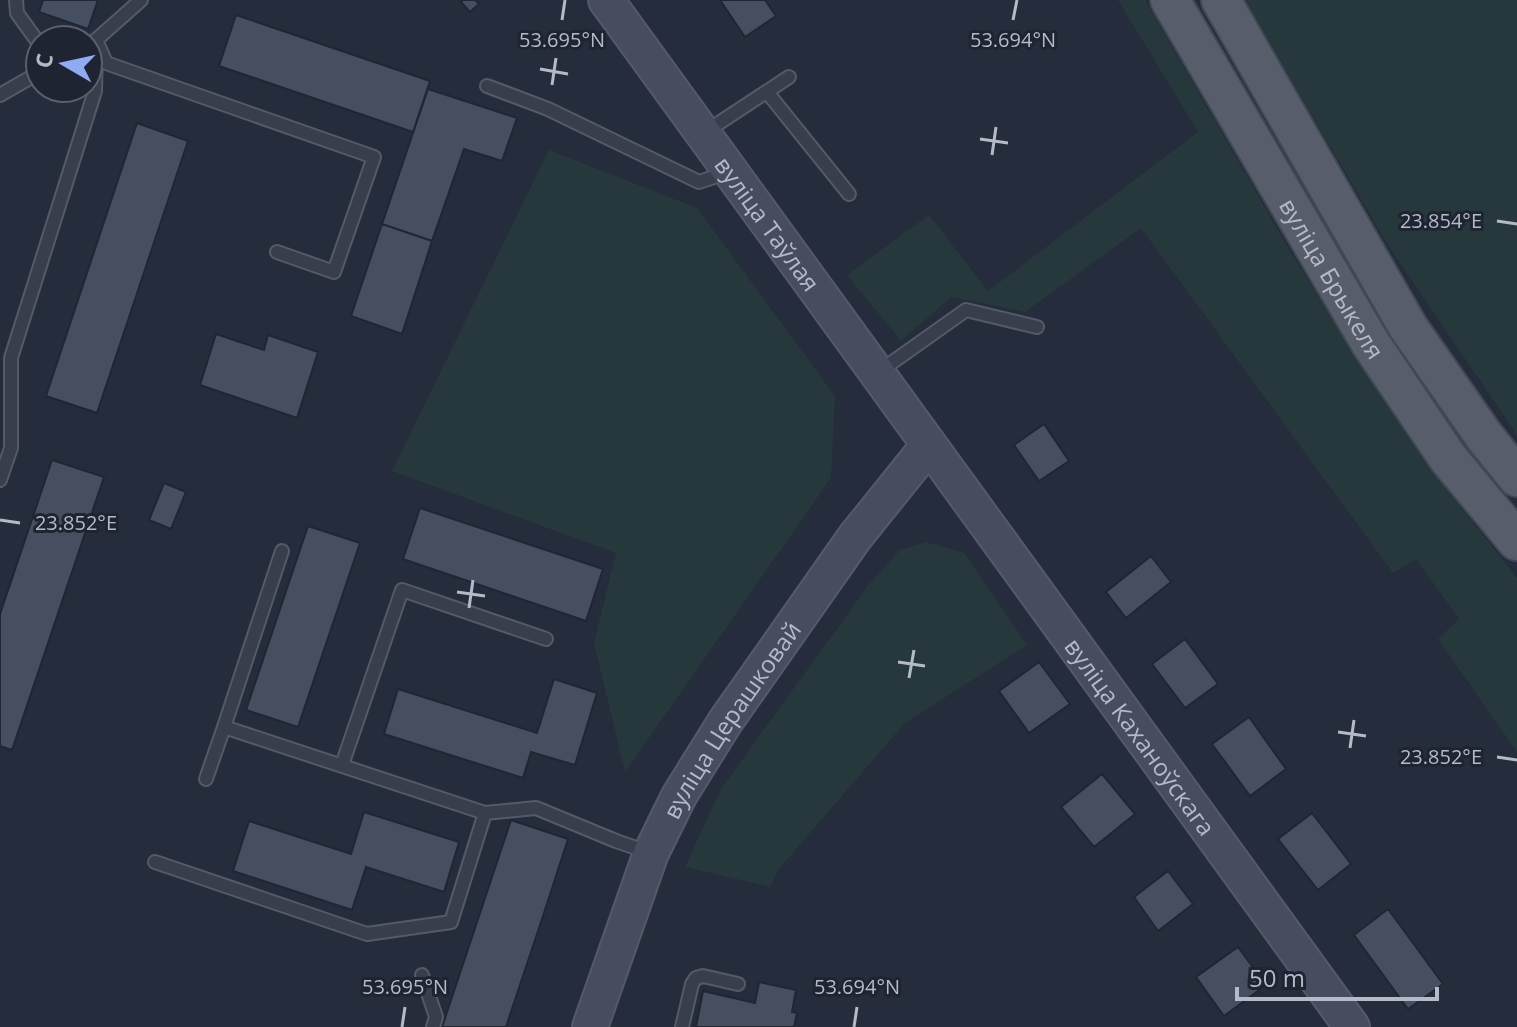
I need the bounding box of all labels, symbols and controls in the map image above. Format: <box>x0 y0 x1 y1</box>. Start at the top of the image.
north arrow <box>24 24 104 104</box>
text: 53.695°N <box>519 26 605 53</box>
text: 53.694°N <box>970 26 1056 53</box>
text: С <box>27 51 59 70</box>
street label: вуліца Таўлая <box>708 149 828 297</box>
street label: вуліца Брыкеля <box>1273 192 1393 365</box>
text: 23.854°E <box>1400 207 1482 234</box>
text: 23.852°E <box>35 509 117 536</box>
street label: вуліца Церашковай <box>654 614 807 824</box>
street label: вуліца Каханоўскага <box>1058 631 1224 842</box>
text: 23.852°E <box>1400 743 1482 770</box>
scale bar <box>1237 951 1437 1001</box>
text: 50 m <box>1249 961 1305 994</box>
text: 53.695°N <box>362 973 448 1000</box>
text: 53.694°N <box>814 973 900 1000</box>

